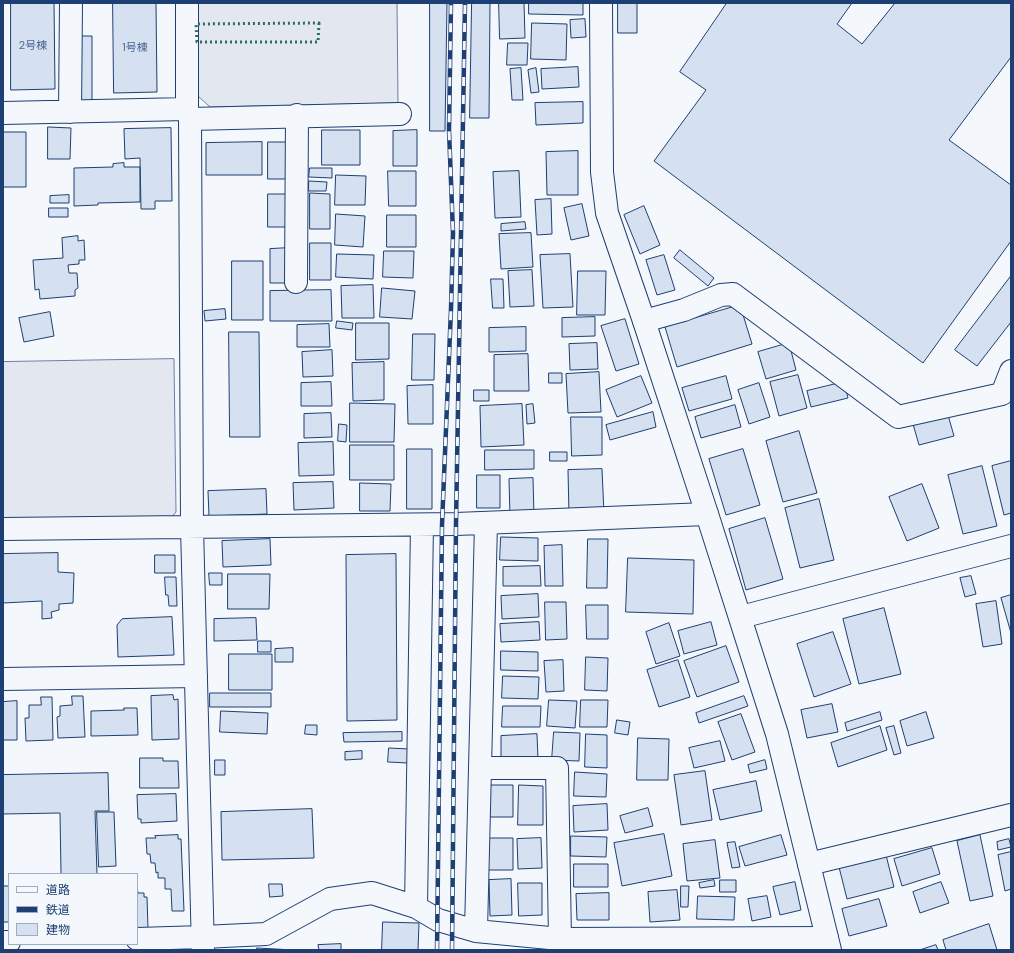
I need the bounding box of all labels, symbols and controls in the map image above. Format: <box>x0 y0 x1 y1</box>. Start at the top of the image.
house number: 2号棟 <box>19 39 47 53</box>
house number: 1号棟 <box>122 41 148 55</box>
legend <box>8 873 138 945</box>
text: 道路 <box>46 882 70 898</box>
text: 鉄道 <box>46 902 70 918</box>
text: 建物 <box>46 922 70 938</box>

